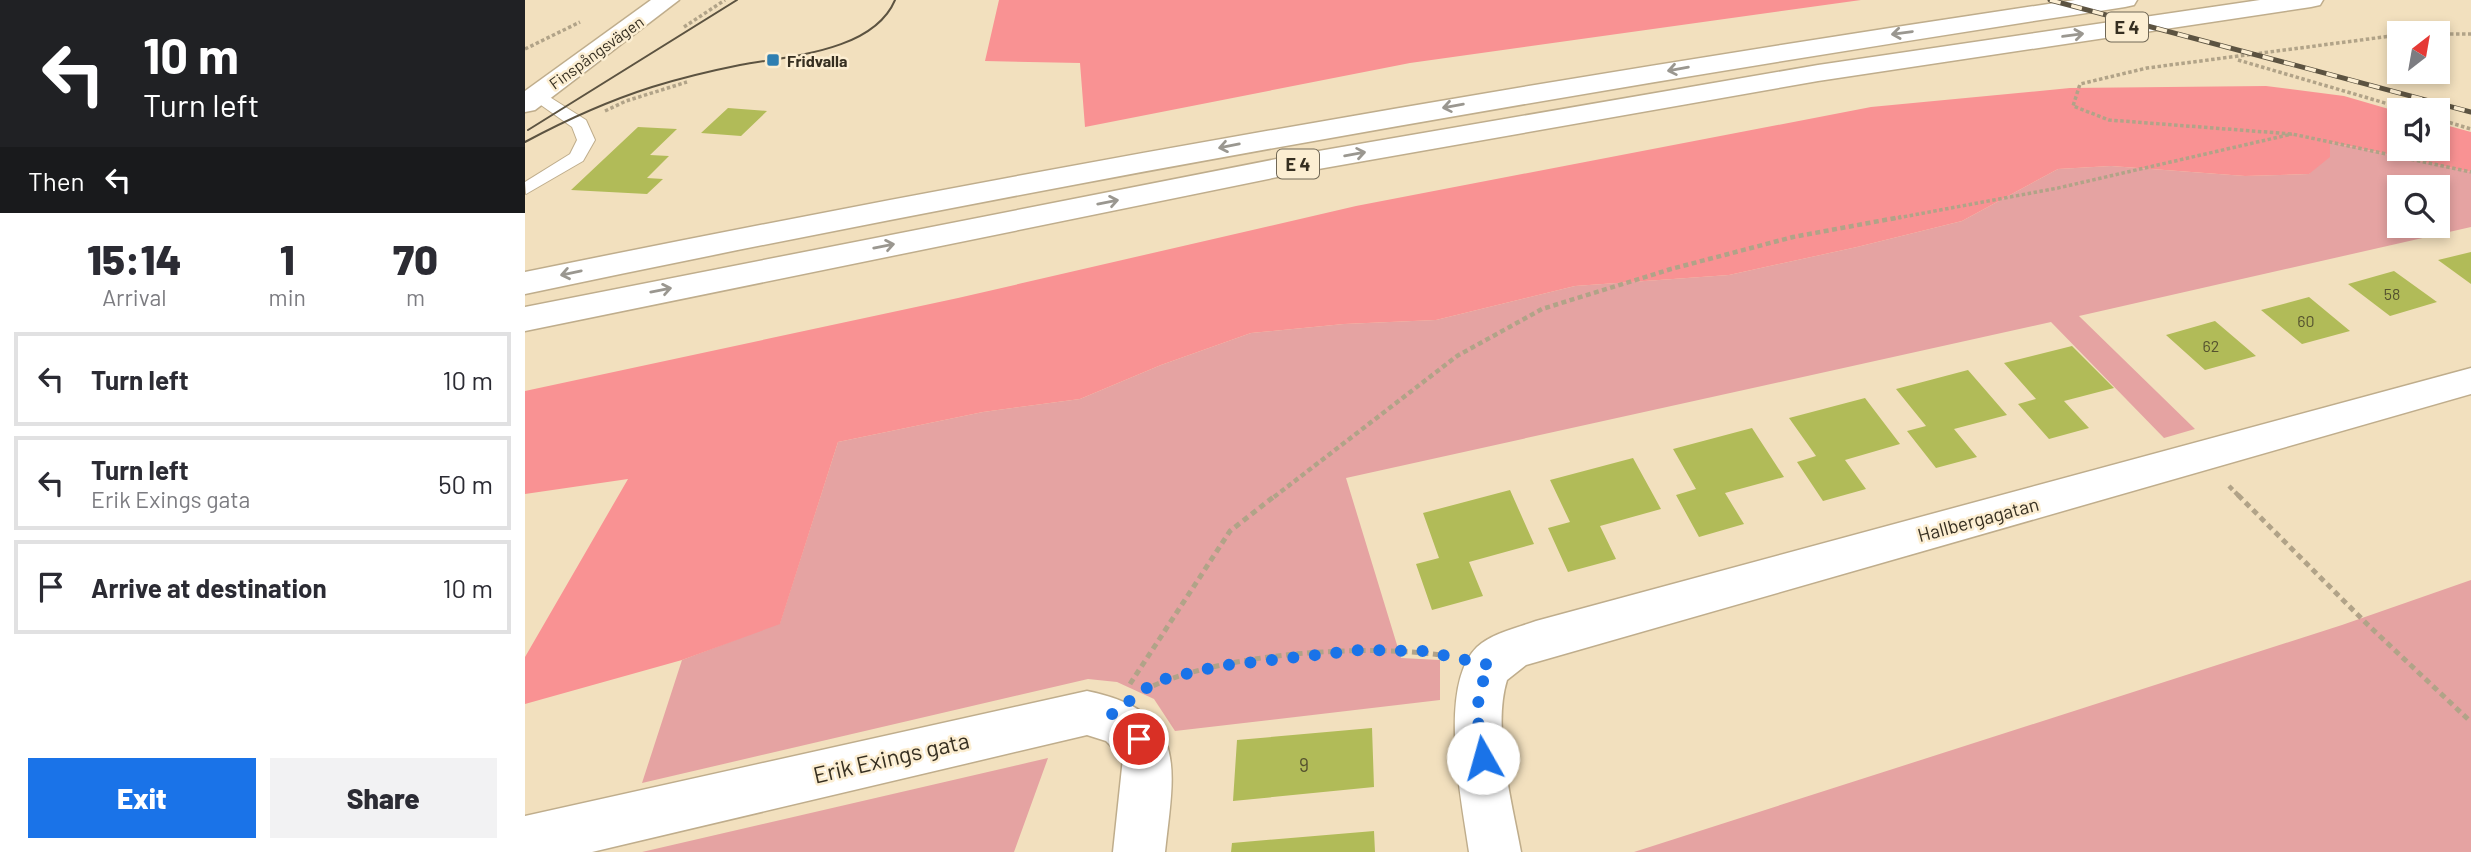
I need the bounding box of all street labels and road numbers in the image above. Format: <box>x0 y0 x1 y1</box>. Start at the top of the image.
street label: Finspångsvägen <box>545 11 647 93</box>
road number: E 4 <box>2106 12 2148 42</box>
road number: E 4 <box>1277 149 1319 178</box>
street label: Hallbergagatan <box>1915 492 2041 546</box>
street label: Erik Exings gata <box>810 725 972 789</box>

